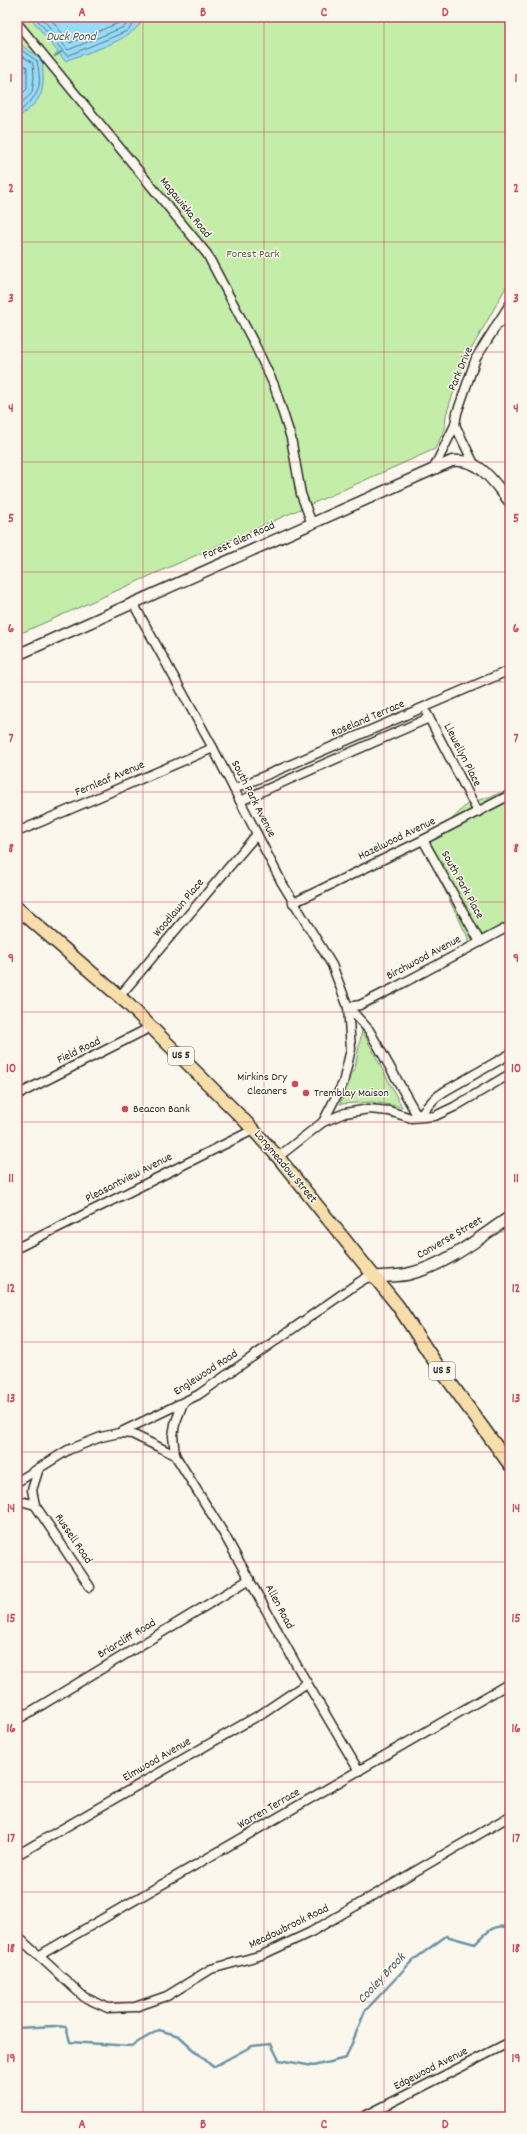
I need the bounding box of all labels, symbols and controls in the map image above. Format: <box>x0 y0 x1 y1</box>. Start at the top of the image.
text: A <box>78 4 86 23</box>
text: B <box>200 4 206 23</box>
text: C <box>321 4 328 23</box>
text: D <box>442 4 449 23</box>
water label: Duck Pond <box>46 28 98 47</box>
text: 1 <box>10 70 13 89</box>
text: 1 <box>515 70 518 89</box>
street label: Magawiska Road <box>155 174 215 242</box>
text: 2 <box>8 180 14 199</box>
text: 2 <box>513 180 519 199</box>
park label: Forest Park <box>226 246 280 263</box>
text: 3 <box>8 290 14 309</box>
text: 3 <box>513 290 519 309</box>
street label: Park Drive <box>444 344 478 394</box>
text: 4 <box>8 400 14 419</box>
text: 4 <box>513 400 519 419</box>
text: 5 <box>8 510 14 529</box>
text: 5 <box>513 510 519 529</box>
street label: Forest Glen Road <box>200 517 278 565</box>
text: 6 <box>8 620 15 639</box>
text: 6 <box>513 620 520 639</box>
street label: Roseland Terrace <box>328 696 408 742</box>
street label: Llewellyn Place <box>439 720 485 790</box>
text: 7 <box>9 730 14 749</box>
text: 7 <box>514 730 519 749</box>
street label: Fernleaf Avenue <box>73 757 147 801</box>
street label: South Park Avenue <box>226 757 280 841</box>
street label: Hazelwood Avenue <box>355 813 439 865</box>
text: 8 <box>8 840 14 859</box>
text: 8 <box>513 840 519 859</box>
street label: South Park Place <box>436 848 488 922</box>
street label: Woodlawn Place <box>149 875 209 941</box>
street label: Birchwood Avenue <box>384 931 464 985</box>
text: 9 <box>8 950 14 969</box>
text: 9 <box>513 950 519 969</box>
street label: Field Road <box>54 1033 104 1069</box>
road number: US 5 <box>168 1047 194 1065</box>
text: 10 <box>6 1060 16 1079</box>
text: 10 <box>511 1060 521 1079</box>
place label: Mirkins Dry Cleaners <box>237 1069 288 1100</box>
marker: Mirkins Dry Cleaners <box>290 1079 300 1089</box>
place label: Tremblay Maison <box>314 1085 389 1102</box>
marker: Tremblay Maison <box>301 1088 311 1098</box>
place label: Beacon Bank <box>133 1101 190 1118</box>
marker: Beacon Bank <box>120 1104 130 1114</box>
street label: Longmeadow Street <box>249 1127 321 1208</box>
street label: Pleasantview Avenue <box>83 1149 175 1207</box>
text: 11 <box>8 1170 14 1189</box>
text: 11 <box>513 1170 519 1189</box>
street label: Converse Street <box>414 1212 487 1264</box>
text: 12 <box>7 1280 16 1299</box>
text: 12 <box>512 1280 521 1299</box>
street label: Englewood Road <box>171 1346 241 1400</box>
road number: US 5 <box>429 1362 455 1380</box>
text: 13 <box>7 1390 16 1409</box>
text: 13 <box>512 1390 521 1409</box>
text: 14 <box>7 1500 15 1519</box>
text: 14 <box>512 1500 520 1519</box>
street label: Russell Road <box>50 1510 96 1568</box>
street label: Allen Road <box>260 1582 298 1632</box>
text: 15 <box>7 1610 15 1629</box>
text: 15 <box>512 1610 520 1629</box>
street label: Briarcliff Road <box>95 1615 159 1663</box>
text: 16 <box>6 1720 16 1739</box>
text: 16 <box>511 1720 521 1739</box>
street label: Elmwood Avenue <box>120 1734 194 1786</box>
street label: Warren Terrace <box>235 1784 303 1834</box>
text: 17 <box>7 1830 15 1849</box>
text: 17 <box>512 1830 520 1849</box>
street label: Meadowbrook Road <box>246 1900 332 1954</box>
text: 18 <box>7 1940 15 1959</box>
text: 18 <box>512 1940 520 1959</box>
water label: Cooley Brook <box>354 1948 412 2008</box>
street label: Edgewood Avenue <box>391 2043 471 2095</box>
text: 19 <box>7 2050 15 2069</box>
text: 19 <box>512 2050 520 2069</box>
text: A <box>78 2116 86 2134</box>
text: B <box>200 2116 206 2134</box>
text: C <box>321 2116 328 2134</box>
text: D <box>442 2116 449 2134</box>

